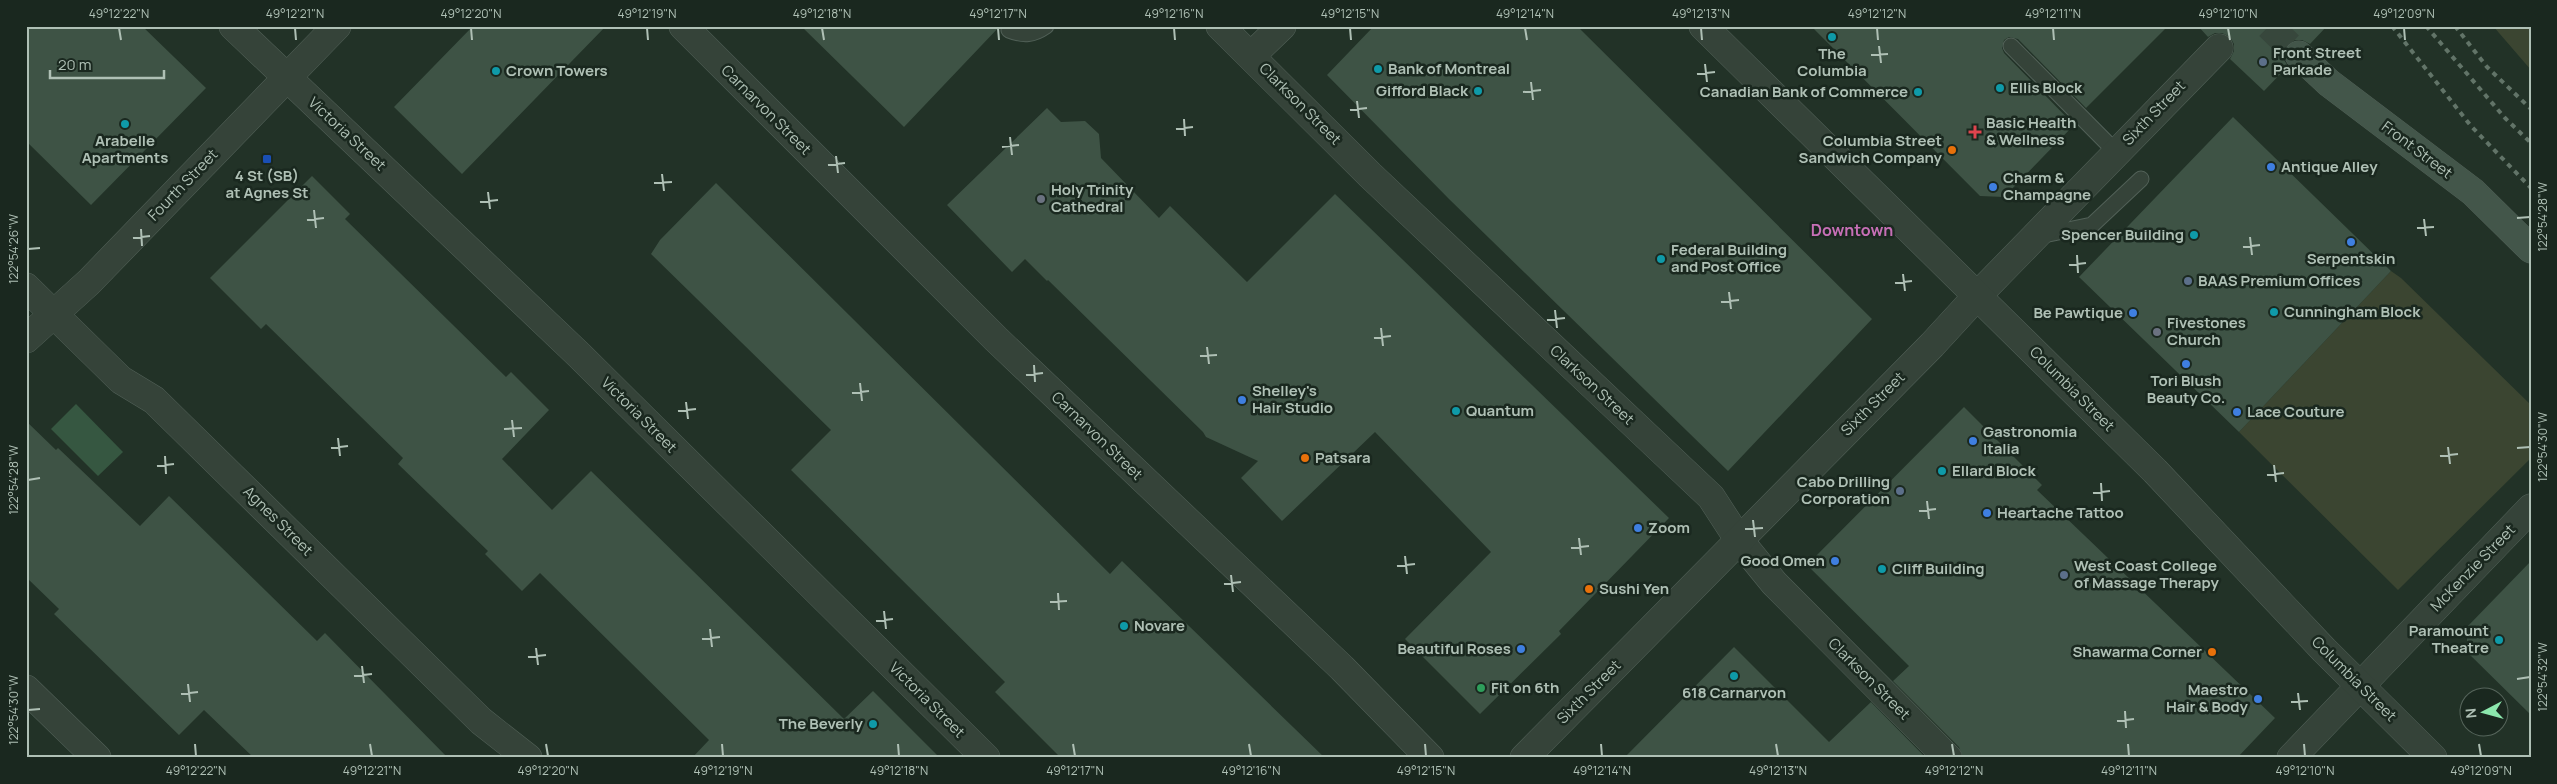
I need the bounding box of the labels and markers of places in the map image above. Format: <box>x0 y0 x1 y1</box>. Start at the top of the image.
marker: The Columbia <box>1826 31 1838 43</box>
place label: Front Street Parkade <box>2273 42 2362 80</box>
place label: The Columbia <box>1797 43 1867 81</box>
marker: Front Street Parkade <box>2257 56 2269 68</box>
place label: Bank of Montreal <box>1388 58 1510 79</box>
place label: Crown Towers <box>506 60 608 81</box>
marker: Bank of Montreal <box>1372 63 1384 75</box>
marker: Crown Towers <box>490 65 502 77</box>
place label: Ellis Block <box>2010 77 2083 98</box>
place label: Gifford Black <box>1376 80 1469 101</box>
place label: Canadian Bank of Commerce <box>1700 81 1908 102</box>
marker: Ellis Block <box>1994 82 2006 94</box>
marker: Gifford Black <box>1472 85 1484 97</box>
marker: Canadian Bank of Commerce <box>1912 86 1924 98</box>
place label: Basic Health & Wellness <box>1986 112 2077 150</box>
marker: Arabelle Apartments <box>119 118 131 130</box>
marker: Basic Health & Wellness <box>1968 125 1982 139</box>
place label: Arabelle Apartments <box>82 130 168 168</box>
place label: Columbia Street Sandwich Company <box>1799 130 1943 168</box>
marker: Columbia Street Sandwich Company <box>1946 144 1958 156</box>
marker: 4 St (SB) at Agnes St <box>261 153 273 165</box>
place label: Antique Alley <box>2281 156 2378 177</box>
marker: Antique Alley <box>2265 161 2277 173</box>
place label: 4 St (SB) at Agnes St <box>225 165 309 203</box>
place label: Charm & Champagne <box>2003 167 2091 205</box>
place label: Holy Trinity Cathedral <box>1051 179 1134 217</box>
marker: Charm & Champagne <box>1987 181 1999 193</box>
marker: Holy Trinity Cathedral <box>1035 193 1047 205</box>
place label: Spencer Building <box>2061 224 2184 245</box>
marker: Spencer Building <box>2188 229 2200 241</box>
marker: Serpentskin <box>2345 236 2357 248</box>
place label: Federal Building and Post Office <box>1671 239 1787 277</box>
place label: Serpentskin <box>2307 248 2395 269</box>
marker: Federal Building and Post Office <box>1655 253 1667 265</box>
place label: BAAS Premium Offices <box>2198 270 2360 291</box>
marker: BAAS Premium Offices <box>2182 275 2194 287</box>
place label: Cunningham Block <box>2284 301 2421 322</box>
place label: Be Pawtique <box>2033 302 2123 323</box>
marker: Cunningham Block <box>2268 306 2280 318</box>
marker: Be Pawtique <box>2127 307 2139 319</box>
place label: Fivestones Church <box>2167 312 2246 350</box>
marker: Fivestones Church <box>2151 326 2163 338</box>
marker: Tori Blush Beauty Co. <box>2180 358 2192 370</box>
place label: Tori Blush Beauty Co. <box>2147 370 2225 408</box>
place label: Shelley's Hair Studio <box>1252 380 1333 418</box>
marker: Shelley's Hair Studio <box>1236 394 1248 406</box>
place label: Quantum <box>1466 400 1534 421</box>
place label: Lace Couture <box>2247 401 2345 422</box>
marker: Quantum <box>1450 405 1462 417</box>
marker: Lace Couture <box>2231 406 2243 418</box>
place label: Gastronomia Italia <box>1983 421 2077 459</box>
marker: Gastronomia Italia <box>1967 435 1979 447</box>
place label: Patsara <box>1315 447 1371 468</box>
marker: Patsara <box>1299 452 1311 464</box>
place label: Ellard Block <box>1952 460 2036 481</box>
marker: Ellard Block <box>1936 465 1948 477</box>
place label: Cabo Drilling Corporation <box>1797 471 1890 509</box>
marker: Cabo Drilling Corporation <box>1894 485 1906 497</box>
place label: Heartache Tattoo <box>1997 502 2124 523</box>
marker: Heartache Tattoo <box>1981 507 1993 519</box>
place label: Zoom <box>1648 517 1690 538</box>
marker: Zoom <box>1632 522 1644 534</box>
place label: Good Omen <box>1740 550 1825 571</box>
marker: Good Omen <box>1829 555 1841 567</box>
place label: West Coast College of Massage Therapy <box>2074 555 2219 593</box>
place label: Cliff Building <box>1892 558 1985 579</box>
marker: Cliff Building <box>1876 563 1888 575</box>
marker: West Coast College of Massage Therapy <box>2058 569 2070 581</box>
place label: Sushi Yen <box>1599 578 1669 599</box>
marker: Sushi Yen <box>1583 583 1595 595</box>
place label: Novare <box>1134 615 1185 636</box>
marker: Novare <box>1118 620 1130 632</box>
place label: Paramount Theatre <box>2409 620 2489 658</box>
marker: Paramount Theatre <box>2493 634 2505 646</box>
place label: Beautiful Roses <box>1397 638 1511 659</box>
place label: Shawarma Corner <box>2072 641 2202 662</box>
marker: Beautiful Roses <box>1515 643 1527 655</box>
marker: Shawarma Corner <box>2206 646 2218 658</box>
marker: 618 Carnarvon <box>1728 670 1740 682</box>
place label: Fit on 6th <box>1491 677 1559 698</box>
place label: Maestro Hair & Body <box>2166 679 2249 717</box>
marker: Fit on 6th <box>1475 682 1487 694</box>
place label: 618 Carnarvon <box>1682 682 1786 703</box>
marker: Maestro Hair & Body <box>2252 693 2264 705</box>
place label: The Beverly <box>779 713 864 734</box>
marker: The Beverly <box>867 718 879 730</box>

